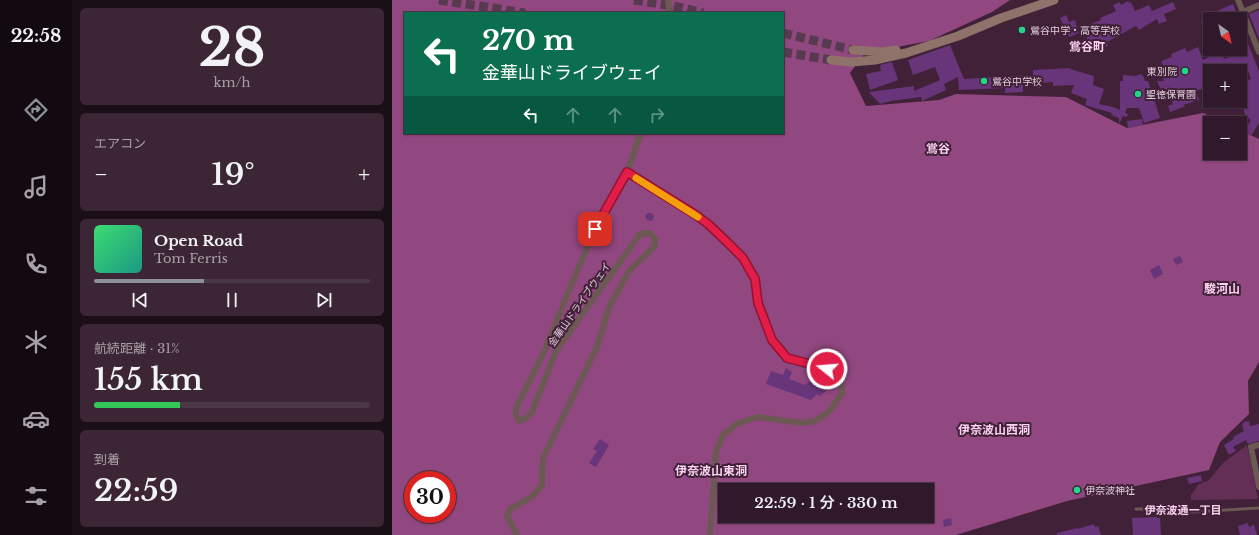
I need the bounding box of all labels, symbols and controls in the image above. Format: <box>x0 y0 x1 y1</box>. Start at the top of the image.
north arrow <box>1203 12 1247 56</box>
map controls <box>1203 12 1247 160</box>
text: 28 <box>199 16 265 80</box>
text: 270 m <box>482 23 574 58</box>
place label: 鶯谷中学・高等学校 <box>1030 24 1120 37</box>
text: 22:58 <box>11 25 61 47</box>
marker: 鶯谷中学・高等学校 <box>1017 25 1027 35</box>
icon: left <box>416 28 468 80</box>
district label: 鴬谷町 <box>1069 39 1105 54</box>
text: 金華山ドライブウェイ <box>482 62 662 84</box>
button: + <box>1203 64 1247 108</box>
place label: 東別院 <box>1147 65 1177 78</box>
marker: 東別院 <box>1180 66 1190 76</box>
text: km/h <box>214 74 250 91</box>
place label: 鶯谷中学校 <box>992 75 1042 88</box>
marker: 鶯谷中学校 <box>979 76 989 86</box>
place label: 聖徳保育園 <box>1146 88 1196 101</box>
marker: 聖徳保育園 <box>1133 89 1143 99</box>
icon: directions <box>22 96 50 124</box>
icon: left <box>520 104 542 126</box>
icon: ahead <box>562 104 584 126</box>
icon: ahead <box>604 104 626 126</box>
icon: right <box>646 104 668 126</box>
button: − <box>1203 116 1247 160</box>
text: エアコン <box>94 135 146 152</box>
district label: 鴬谷 <box>926 141 950 156</box>
text: 19° <box>211 156 255 193</box>
text: − <box>94 161 108 188</box>
text: + <box>358 161 370 188</box>
icon: music <box>22 173 50 201</box>
pin <box>578 212 612 246</box>
icon: arrive <box>584 218 606 240</box>
text: Open Road <box>154 231 243 250</box>
icon: phone <box>22 250 50 278</box>
text: Tom Ferris <box>154 250 228 267</box>
street label: 金華山ドライブウェイ <box>545 260 613 349</box>
district label: 駿河山 <box>1204 281 1240 296</box>
icon: previous <box>129 289 151 311</box>
icon: pause <box>221 289 243 311</box>
icon: next <box>313 289 335 311</box>
icon: climate <box>22 328 50 356</box>
text: 航続距離 · 31% <box>94 340 180 357</box>
position arrow <box>806 348 848 390</box>
text: 155 km <box>94 361 203 398</box>
icon: car <box>22 405 50 433</box>
district label: 伊奈波山西洞 <box>958 422 1030 437</box>
text: 到着 <box>94 451 120 468</box>
district label: 伊奈波山東洞 <box>675 463 747 478</box>
speed limit sign: 30 <box>404 471 456 523</box>
text: 22:59 <box>94 472 178 509</box>
icon: filters <box>22 482 50 510</box>
place label: 伊奈波神社 <box>1085 484 1135 497</box>
marker: 伊奈波神社 <box>1072 485 1082 495</box>
text: 22:59 · 1 分 · 330 m <box>754 493 898 512</box>
district label: 伊奈波通一丁目 <box>1145 503 1222 517</box>

